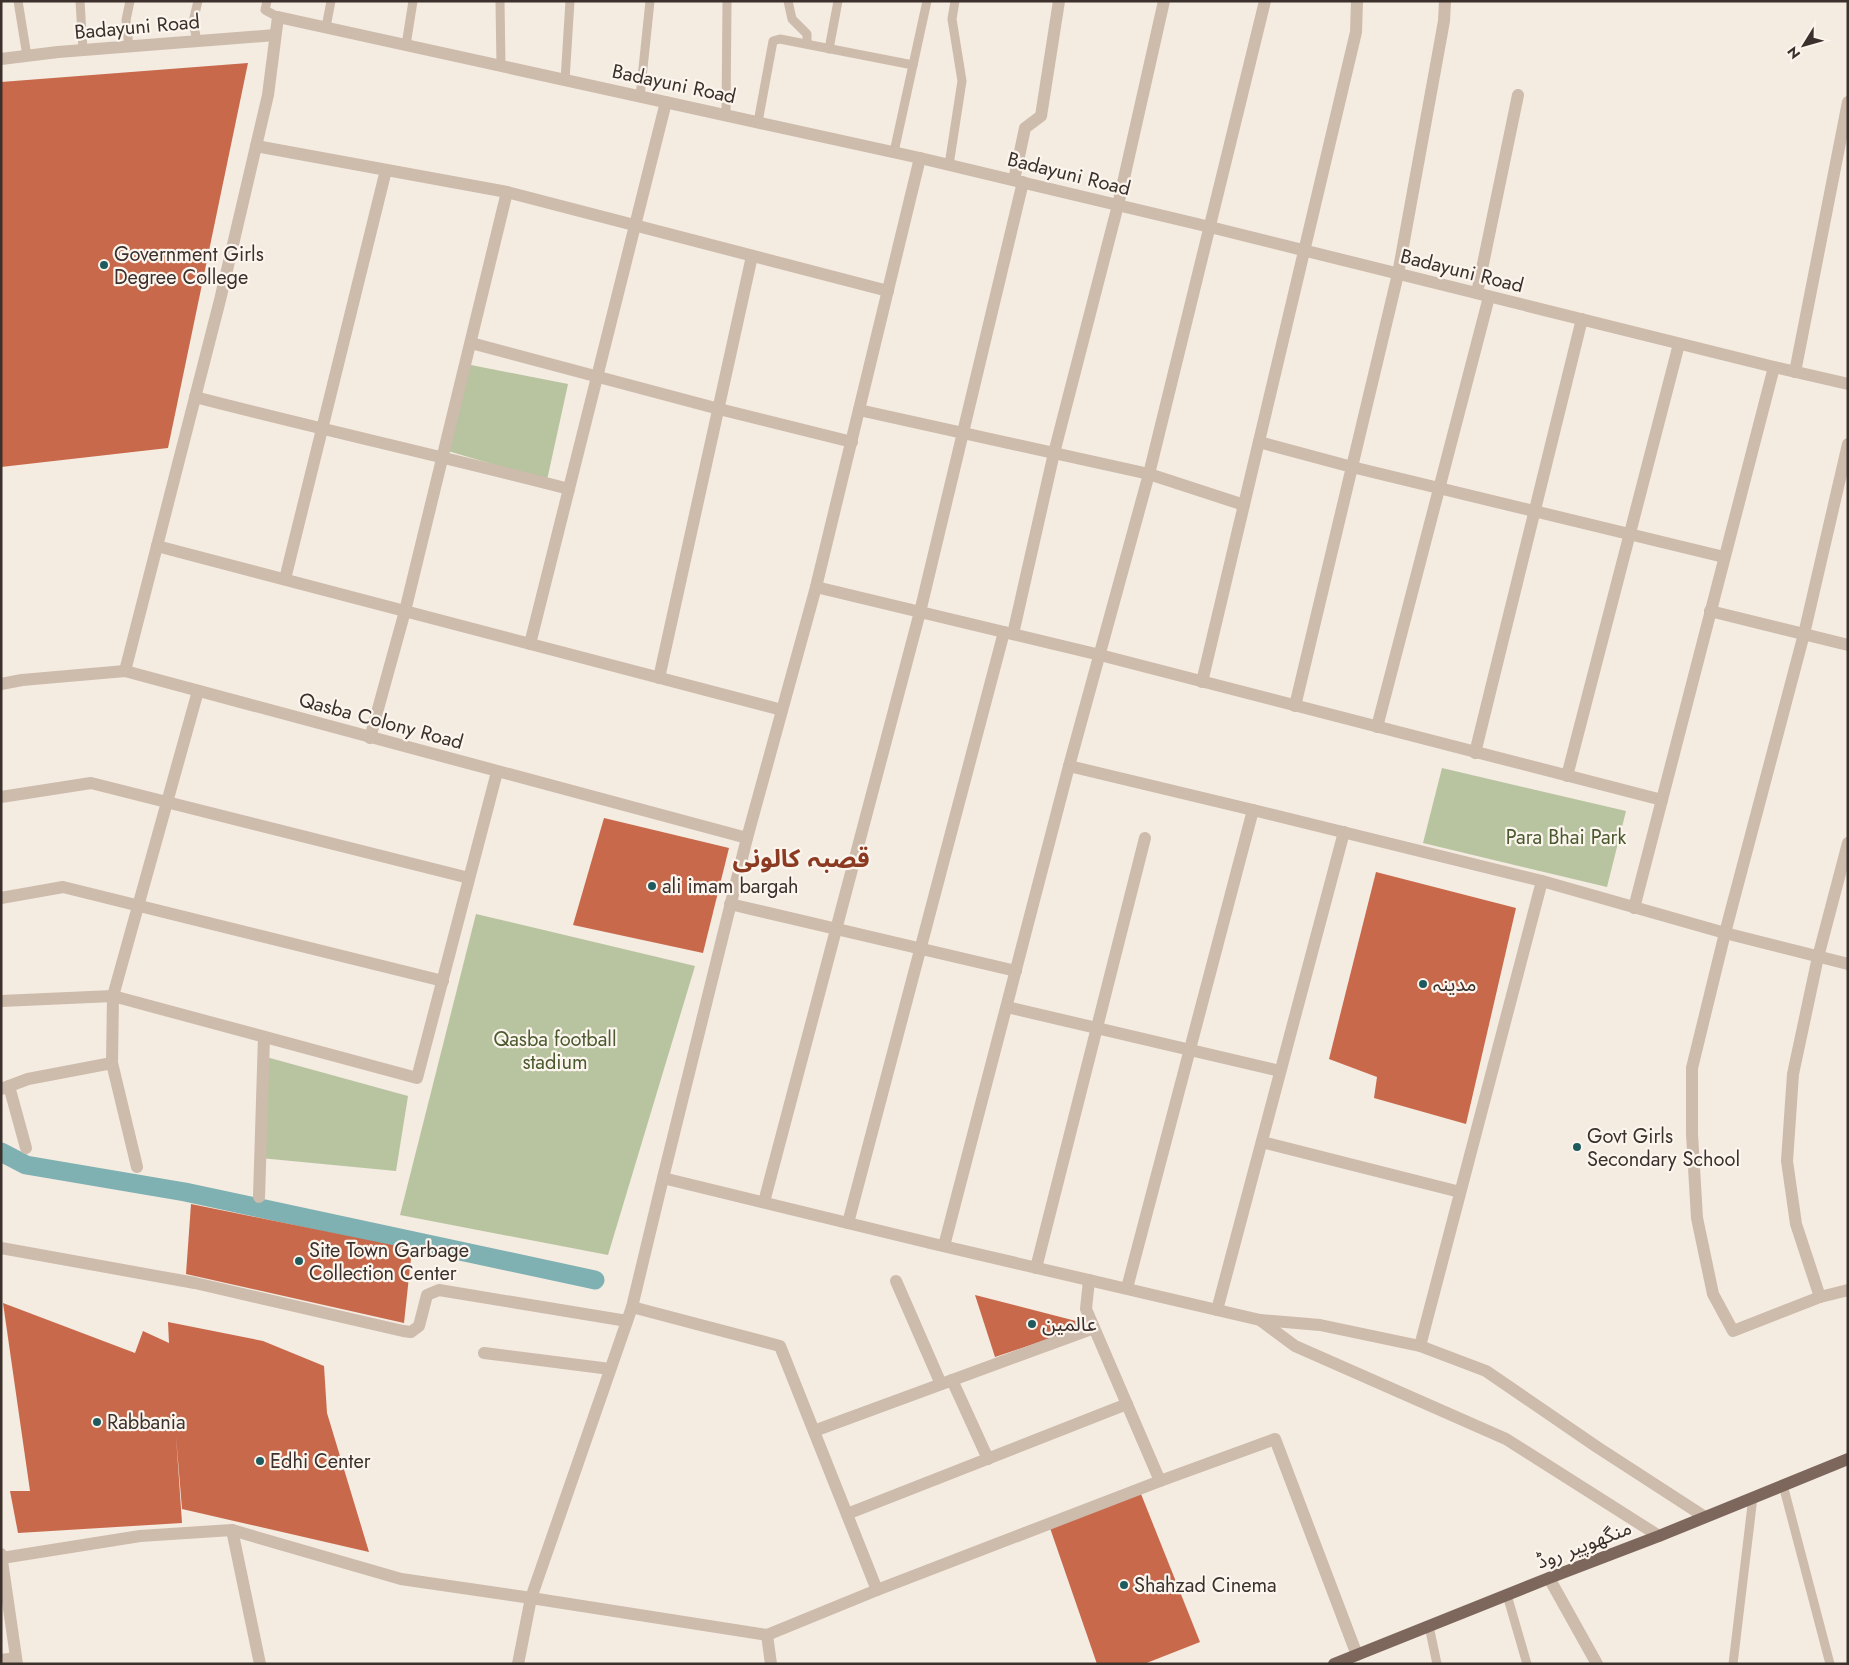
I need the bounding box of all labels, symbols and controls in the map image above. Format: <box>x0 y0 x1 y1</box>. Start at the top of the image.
street label: Badayuni Road <box>73 7 201 47</box>
north arrow <box>1779 20 1829 70</box>
text: N <box>1782 42 1805 63</box>
street label: Badayuni Road <box>609 57 739 111</box>
street label: Badayuni Road <box>1004 145 1134 203</box>
place label: Government Girls Degree College <box>114 240 264 292</box>
street label: Badayuni Road <box>1397 242 1527 300</box>
marker: Government Girls Degree College <box>98 259 110 271</box>
street label: Qasba Colony Road <box>296 685 466 757</box>
park label: Para Bhai Park <box>1506 823 1626 852</box>
district label: قصبہ کالونی <box>732 840 870 876</box>
place label: ali imam bargah <box>662 872 799 901</box>
marker: ali imam bargah <box>646 880 658 892</box>
place label: مدینہ <box>1433 970 1477 999</box>
marker: مدینہ <box>1417 978 1429 990</box>
park label: Qasba football stadium <box>493 1025 617 1077</box>
place label: Govt Girls Secondary School <box>1587 1122 1740 1174</box>
marker: Govt Girls Secondary School <box>1571 1141 1583 1153</box>
place label: Site Town Garbage Collection Center <box>309 1236 469 1288</box>
marker: Site Town Garbage Collection Center <box>293 1255 305 1267</box>
place label: عالمین <box>1042 1310 1097 1339</box>
marker: عالمین <box>1026 1318 1038 1330</box>
place label: Rabbania <box>107 1408 186 1437</box>
marker: Rabbania <box>91 1416 103 1428</box>
place label: Edhi Center <box>270 1447 371 1476</box>
marker: Edhi Center <box>254 1455 266 1467</box>
street label: منگھوپیر روڈ <box>1532 1513 1636 1577</box>
place label: Shahzad Cinema <box>1134 1571 1277 1600</box>
marker: Shahzad Cinema <box>1118 1579 1130 1591</box>

